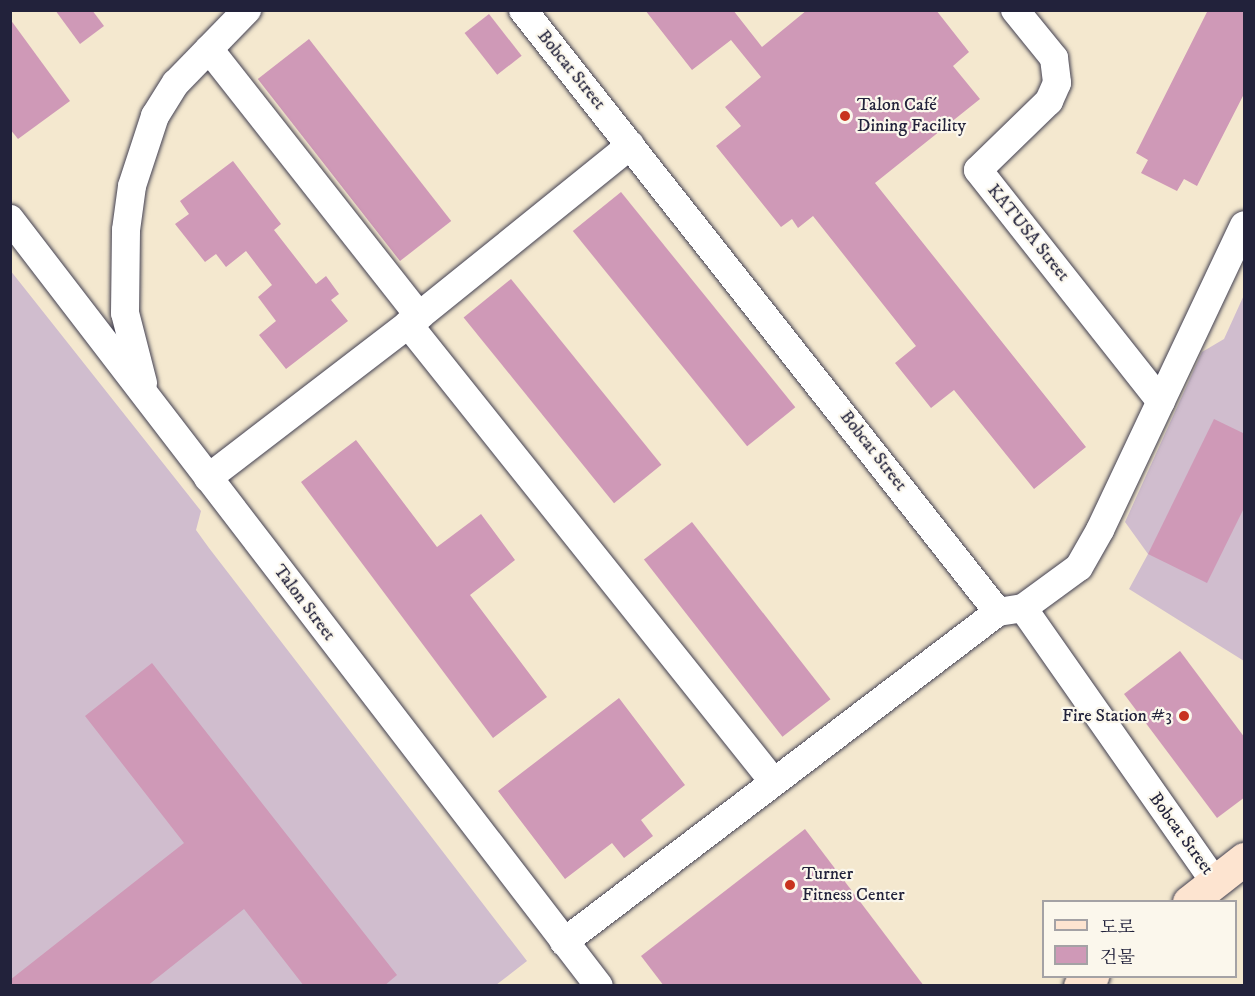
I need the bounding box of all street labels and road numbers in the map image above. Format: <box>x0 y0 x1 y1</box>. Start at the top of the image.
street label: Bobcat Street <box>532 26 610 114</box>
street label: KATUSA Street <box>982 180 1074 286</box>
street label: Bobcat Street <box>835 406 911 496</box>
street label: Talon Street <box>268 561 340 645</box>
street label: Bobcat Street <box>1144 789 1218 879</box>

